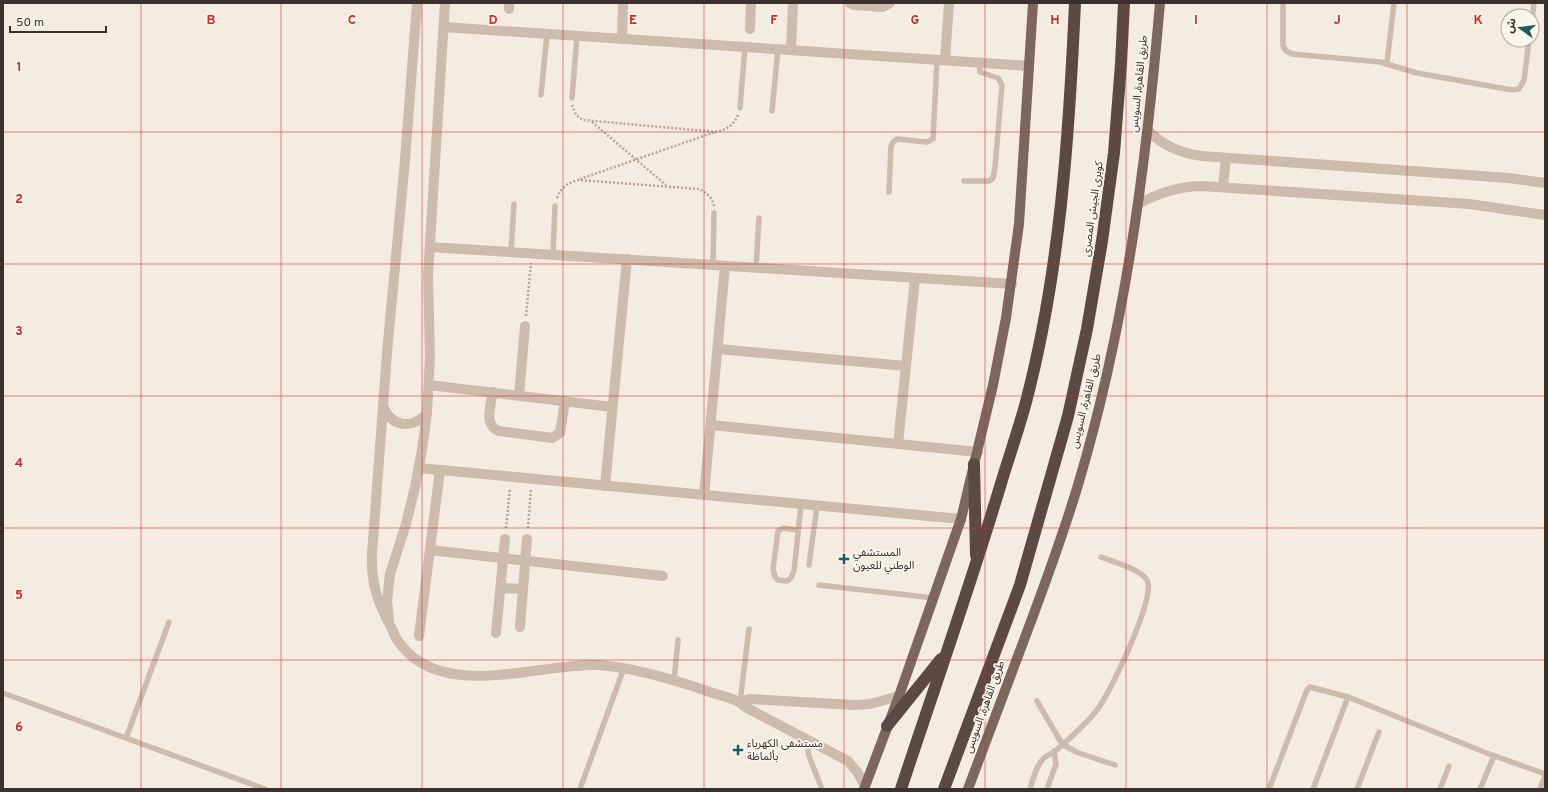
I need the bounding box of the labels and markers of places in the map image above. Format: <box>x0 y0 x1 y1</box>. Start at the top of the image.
place label: المستشفي الوطني للعيون <box>853 546 914 575</box>
marker: المستشفي الوطني للعيون <box>838 553 850 565</box>
place label: مستشفى الكهرباء بألماظة <box>747 737 823 764</box>
marker: مستشفى الكهرباء بألماظة <box>732 744 744 756</box>

